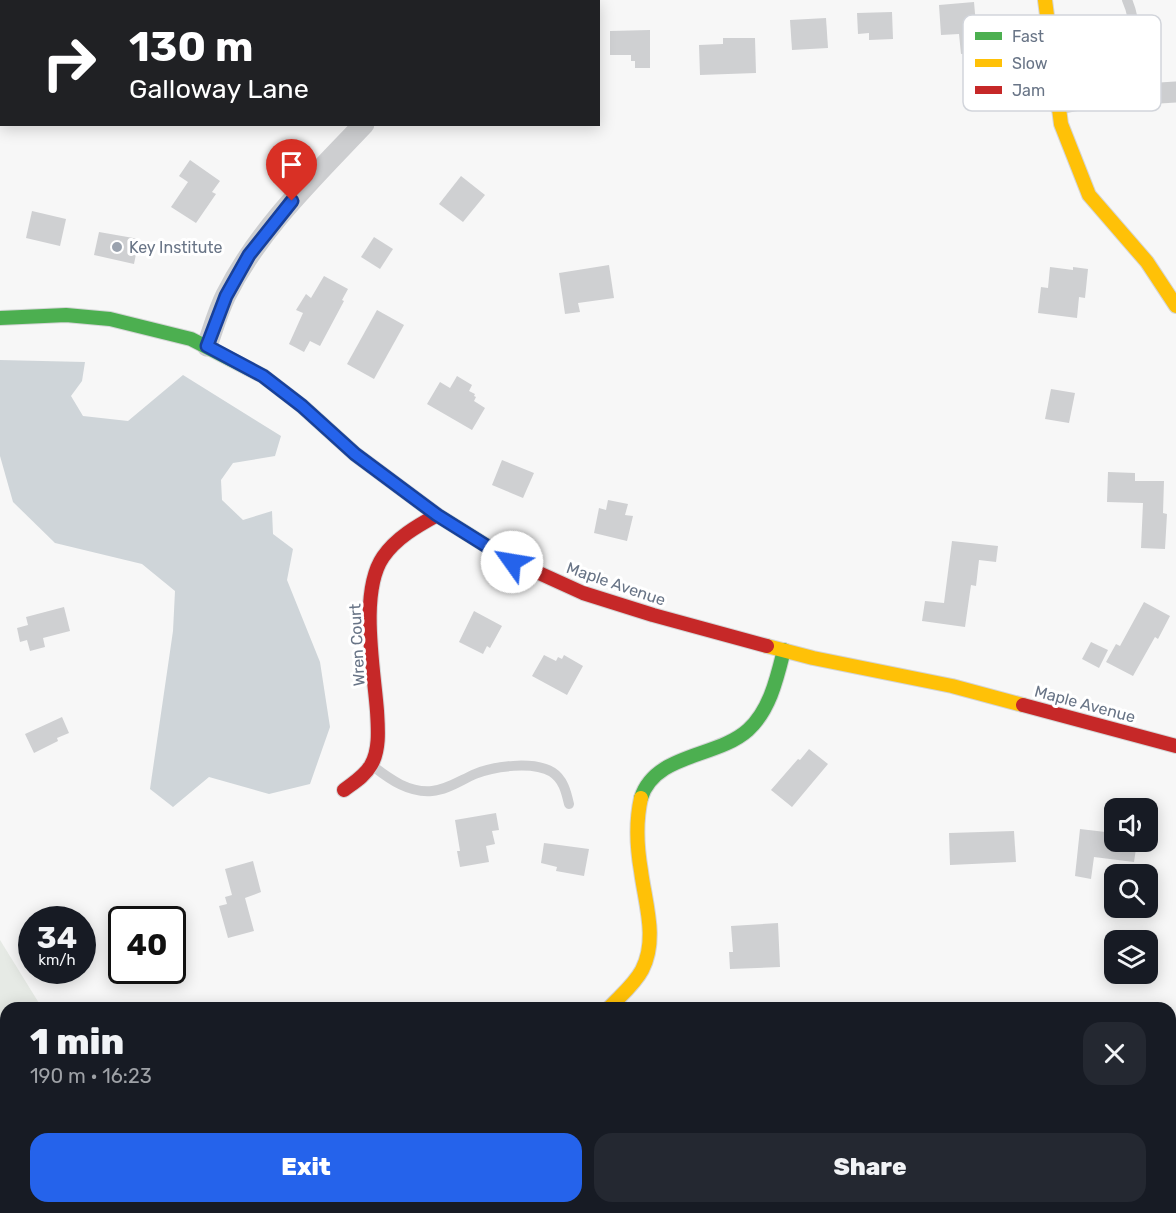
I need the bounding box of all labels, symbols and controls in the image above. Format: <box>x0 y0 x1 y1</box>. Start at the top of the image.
legend <box>963 15 1161 111</box>
text: 130 m <box>129 22 254 72</box>
icon: right <box>30 24 108 102</box>
text: Fast <box>1012 27 1044 46</box>
text: Slow <box>1012 54 1048 73</box>
text: Galloway Lane <box>129 73 309 105</box>
text: Jam <box>1012 81 1045 100</box>
pin <box>266 139 317 201</box>
icon: arrive <box>275 148 308 181</box>
place label: Key Institute <box>129 238 223 257</box>
marker: Key Institute <box>110 240 124 254</box>
position arrow <box>480 530 544 594</box>
street label: Maple Avenue <box>564 558 668 610</box>
street label: Wren Court <box>345 603 369 687</box>
street label: Maple Avenue <box>1033 681 1137 727</box>
map controls <box>1104 798 1158 984</box>
button: sound <box>1104 798 1158 852</box>
button: search <box>1104 864 1158 918</box>
speed limit sign: 40 <box>108 906 186 984</box>
text: 34 <box>37 920 77 956</box>
button: layers <box>1104 930 1158 984</box>
text: km/h <box>38 951 76 969</box>
text: 1 min <box>30 1020 124 1063</box>
button: close <box>1083 1022 1146 1085</box>
text: 190 m · 16:23 <box>30 1064 152 1088</box>
button: Exit <box>30 1133 582 1202</box>
button: Share <box>594 1133 1146 1202</box>

